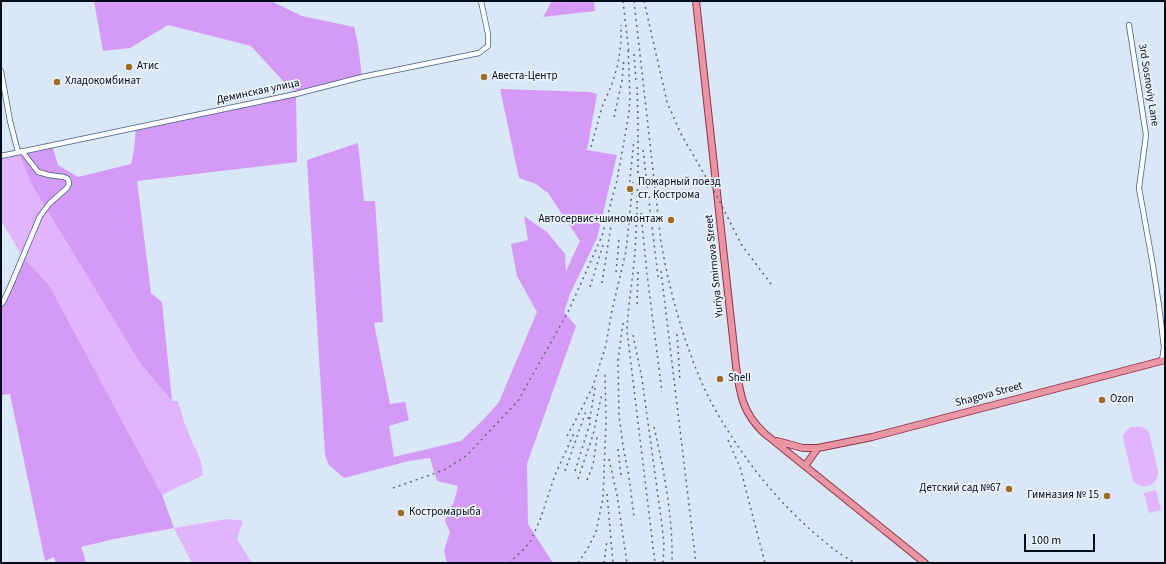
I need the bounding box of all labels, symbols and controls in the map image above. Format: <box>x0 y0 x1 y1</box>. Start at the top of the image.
street label: 3rd Sosnoviy Lane <box>1135 43 1161 127</box>
place label: Атис <box>137 60 159 74</box>
marker: Атис <box>124 62 134 72</box>
place label: Авеста-Центр <box>492 70 558 84</box>
marker: Авеста-Центр <box>479 72 489 82</box>
place label: Хладокомбинат <box>65 75 141 89</box>
marker: Хладокомбинат <box>52 77 62 87</box>
street label: Деминская улица <box>215 77 301 107</box>
place label: Пожарный поезд ст. Кострома <box>638 176 721 202</box>
marker: Пожарный поезд ст. Кострома <box>625 184 635 194</box>
place label: Автосервис+шиномонтаж <box>539 213 663 227</box>
street label: Yuriya Smirnova Street <box>703 214 727 318</box>
marker: Автосервис+шиномонтаж <box>666 215 676 225</box>
place label: Shell <box>728 372 751 386</box>
marker: Shell <box>715 374 725 384</box>
street label: Shagova Street <box>954 380 1024 410</box>
place label: Ozon <box>1110 393 1134 407</box>
marker: Ozon <box>1097 395 1107 405</box>
place label: Детский сад №67 <box>919 482 1001 496</box>
marker: Детский сад №67 <box>1004 484 1014 494</box>
place label: Гимназия № 15 <box>1027 489 1099 503</box>
marker: Гимназия № 15 <box>1102 491 1112 501</box>
place label: Костромарыба <box>409 506 481 520</box>
marker: Костромарыба <box>396 508 406 518</box>
scale bar <box>1026 526 1097 552</box>
text: 100 m <box>1031 532 1061 549</box>

